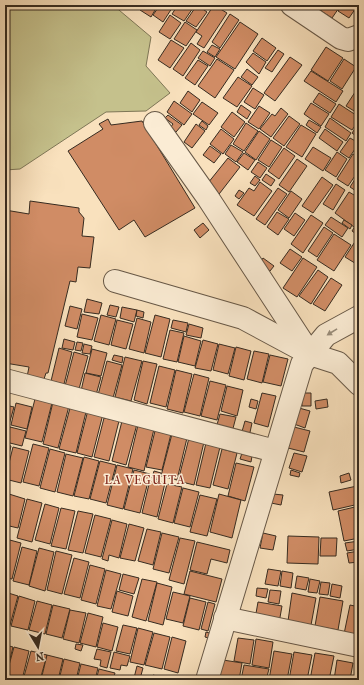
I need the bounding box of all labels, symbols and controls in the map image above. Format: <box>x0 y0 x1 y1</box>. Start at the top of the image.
one-way arrow <box>326 328 338 335</box>
district label: LA VEGUITA <box>104 473 186 487</box>
north arrow <box>18 627 58 667</box>
text: N <box>34 649 45 664</box>

